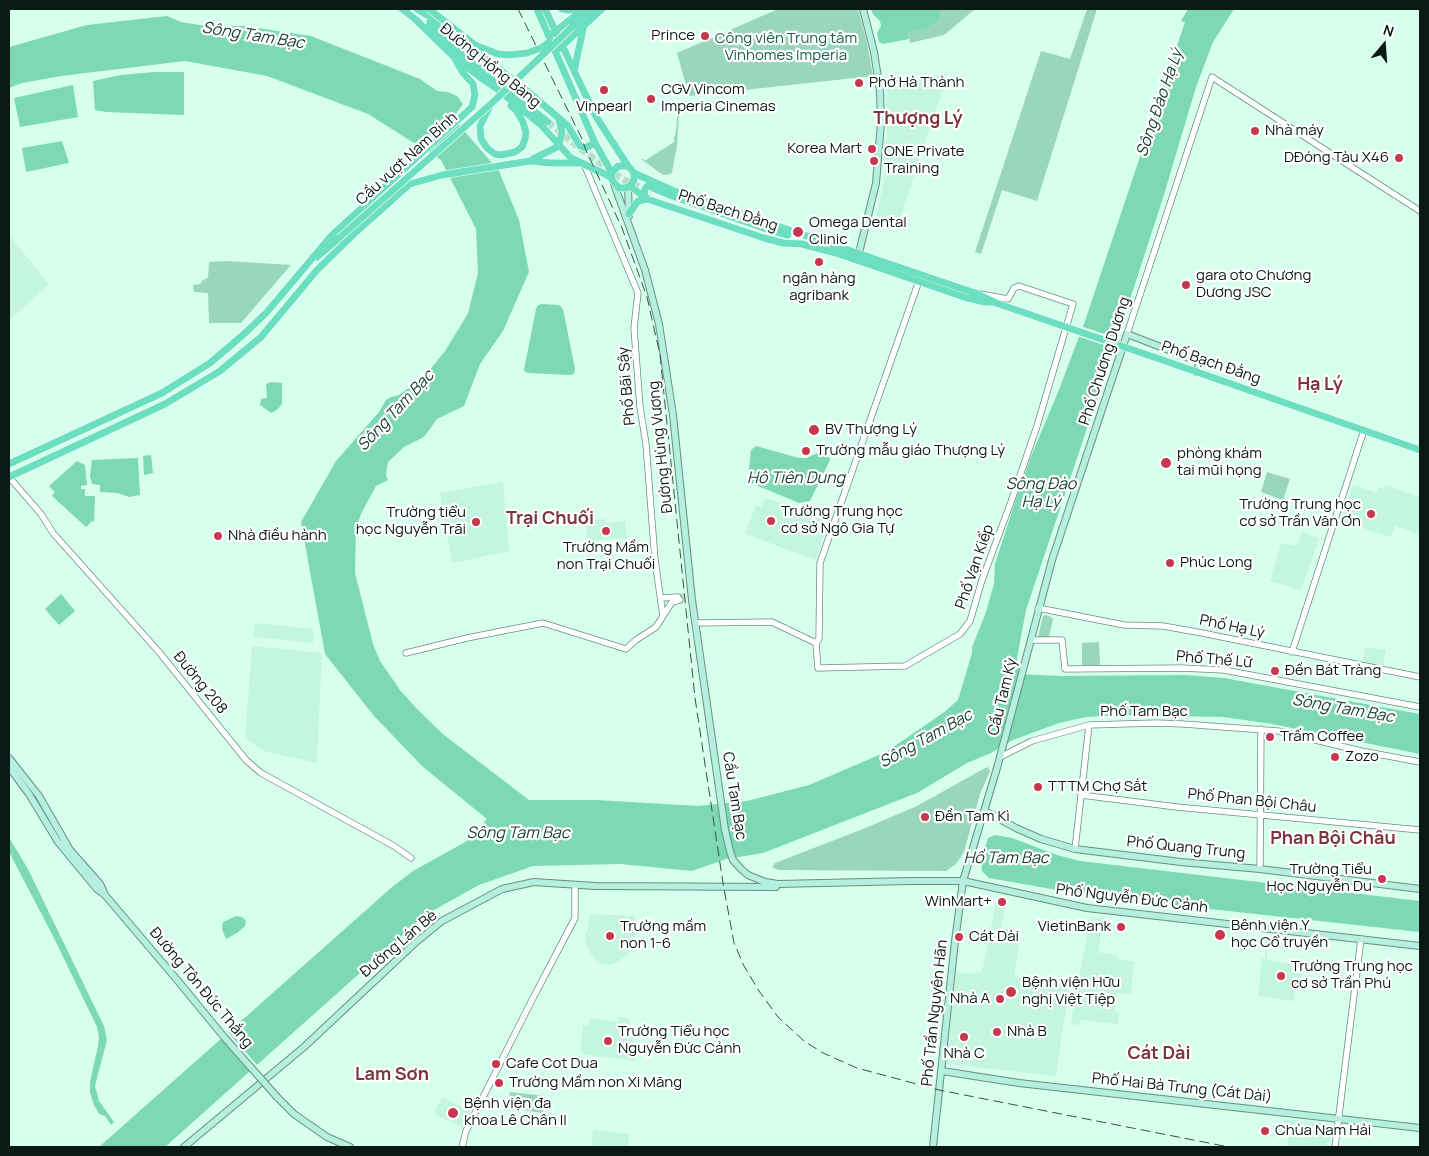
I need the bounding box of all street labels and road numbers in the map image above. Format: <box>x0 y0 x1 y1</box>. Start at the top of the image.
street label: Đường Hồng Bàng <box>436 20 544 112</box>
street label: Cầu vượt Nam Bính <box>353 109 461 209</box>
street label: Phố Bạch Đằng <box>676 186 780 236</box>
street label: Phố Chương Dương <box>1076 295 1134 427</box>
street label: Phố Bạch Đằng <box>1159 338 1263 388</box>
street label: Phố Bãi Sậy <box>615 346 639 426</box>
street label: Đường Hùng Vương <box>645 380 677 514</box>
street label: Phố Vạn Kiếp <box>952 522 998 612</box>
street label: Phố Hạ Lý <box>1198 611 1266 643</box>
street label: Đường 208 <box>169 648 231 718</box>
street label: Phố Thế Lữ <box>1175 648 1253 672</box>
street label: Cầu Tam Kỳ <box>985 656 1021 738</box>
street label: Phố Tam Bạc <box>1100 703 1188 721</box>
street label: Cầu Tam Bạc <box>718 751 750 841</box>
street label: Phố Phan Bội Châu <box>1187 785 1317 817</box>
street label: Phố Quang Trung <box>1126 833 1246 863</box>
street label: Phố Nguyễn Đức Cảnh <box>1055 881 1209 917</box>
street label: Đường Lán Bè <box>357 907 441 981</box>
street label: Đường Tôn Đức Thắng <box>145 924 257 1052</box>
street label: Phố Trần Nguyên Hãn <box>918 939 952 1087</box>
street label: Phố Hai Bà Trưng (Cát Dài) <box>1091 1070 1273 1106</box>

